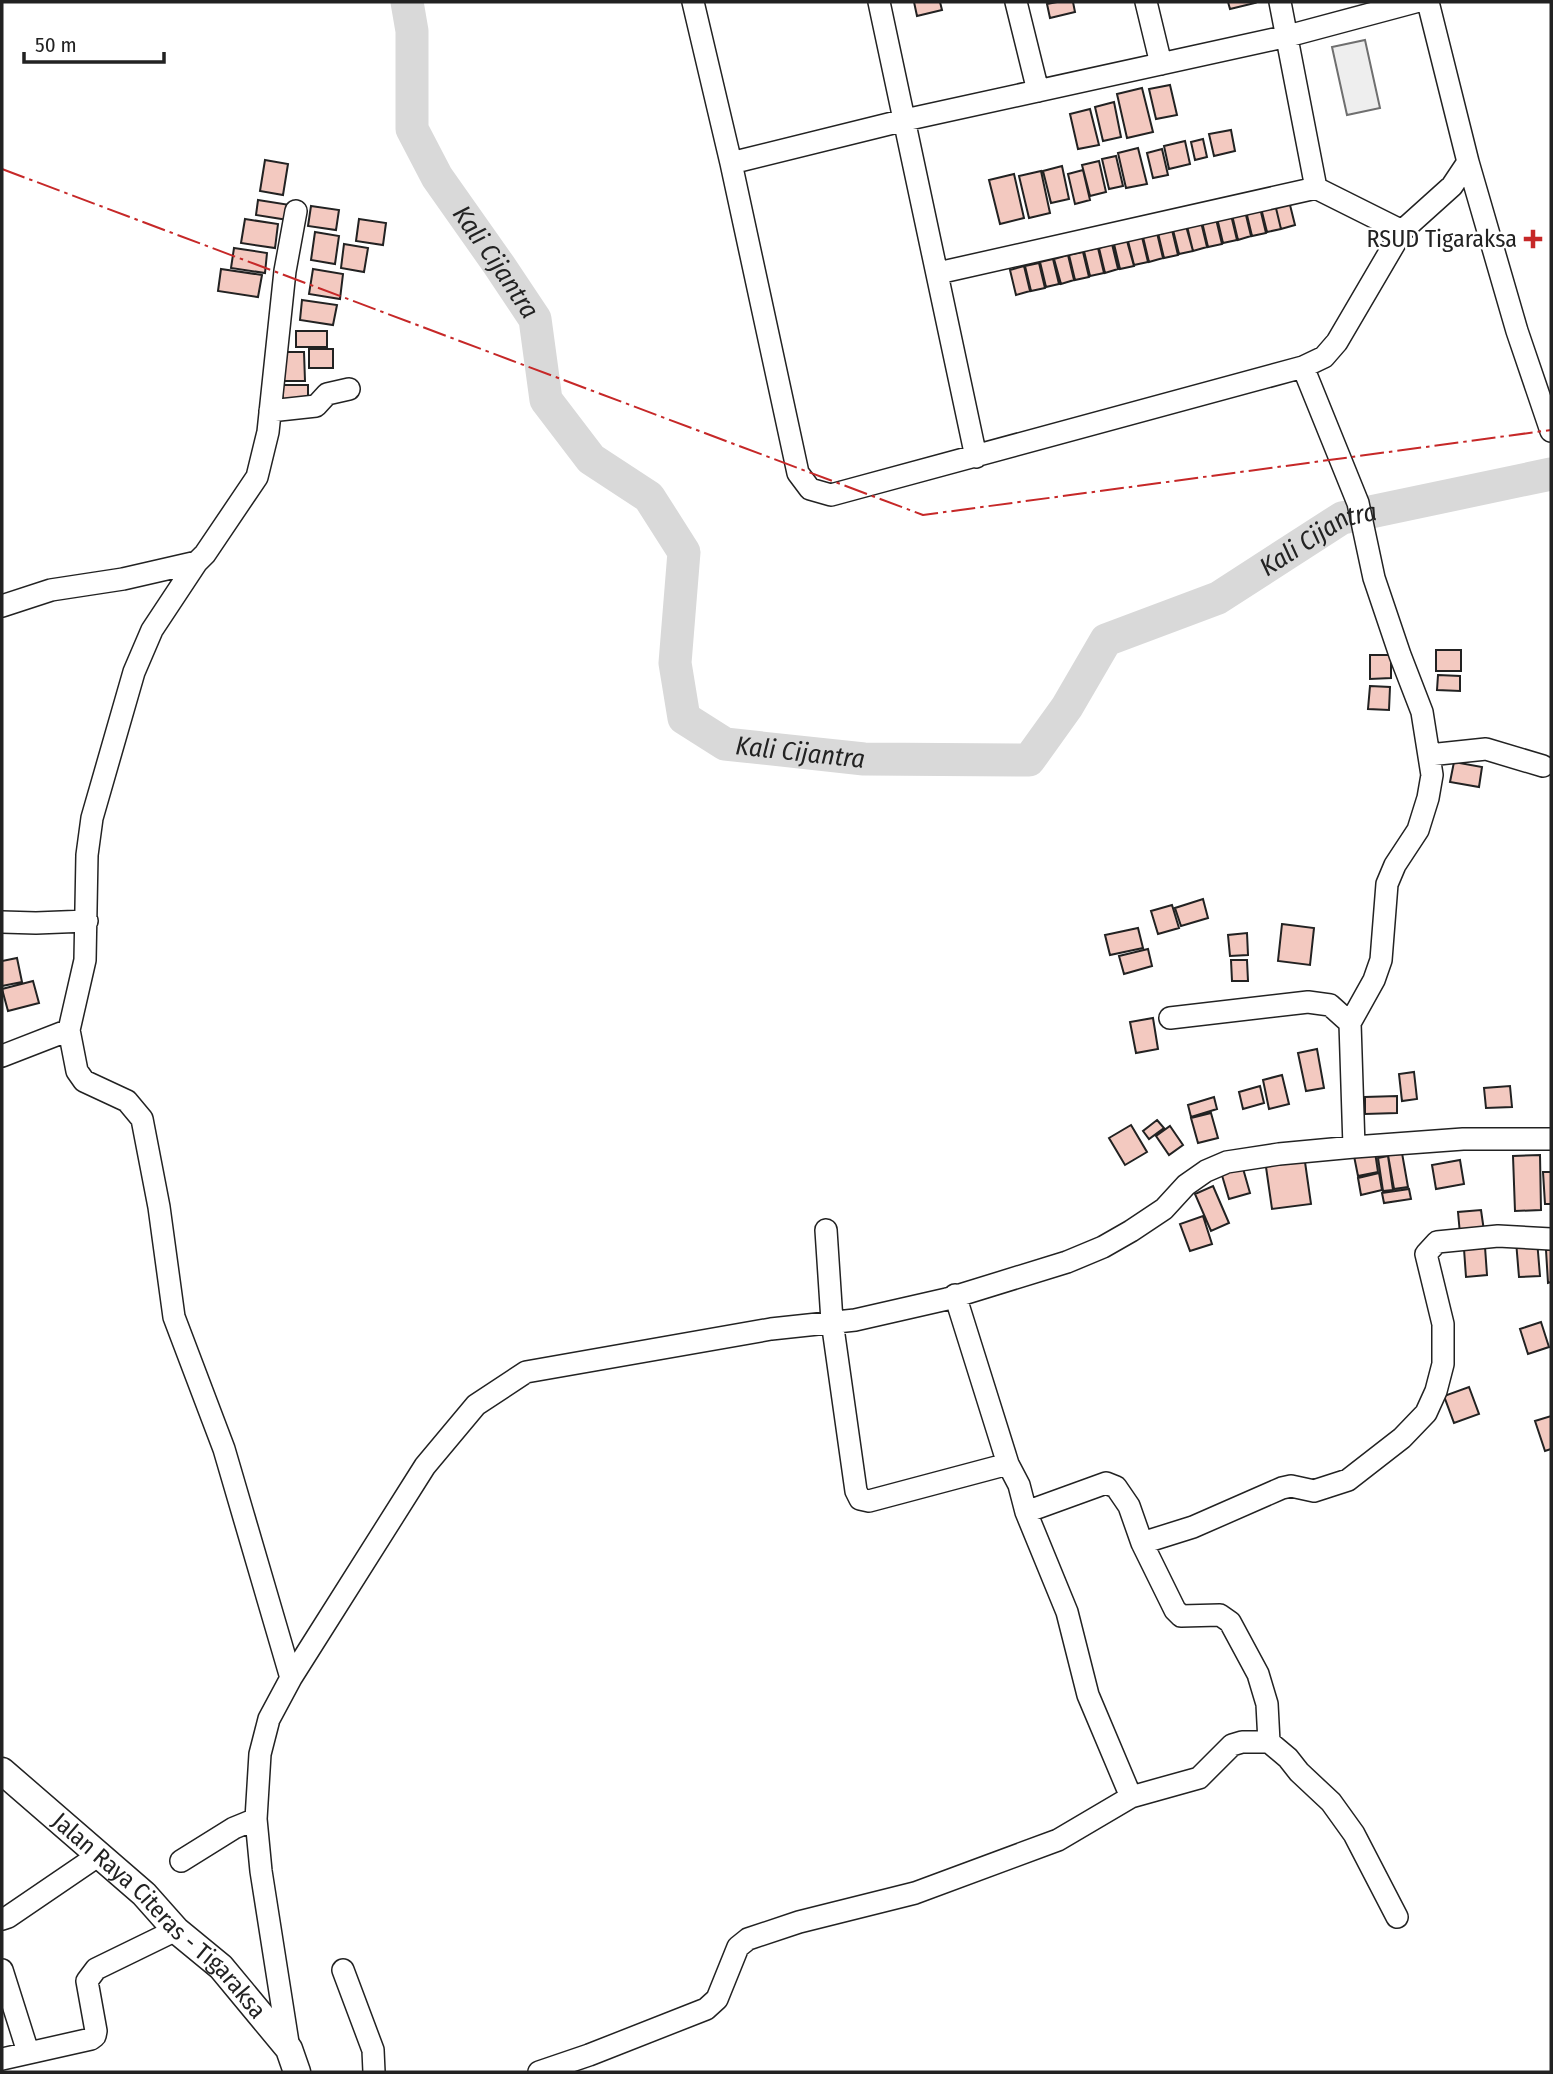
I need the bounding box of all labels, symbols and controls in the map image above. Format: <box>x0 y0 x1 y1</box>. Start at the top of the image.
scale bar <box>24 21 164 65</box>
text: 50 m <box>35 32 77 58</box>
water label: Kali Cijantra <box>446 200 546 324</box>
place label: RSUD Tigaraksa <box>1366 225 1517 253</box>
marker: RSUD Tigaraksa <box>1523 229 1543 249</box>
water label: Kali Cijantra <box>1254 496 1379 582</box>
water label: Kali Cijantra <box>734 730 867 775</box>
street label: Jalan Raya Citeras - Tigaraksa <box>47 1807 272 2024</box>

